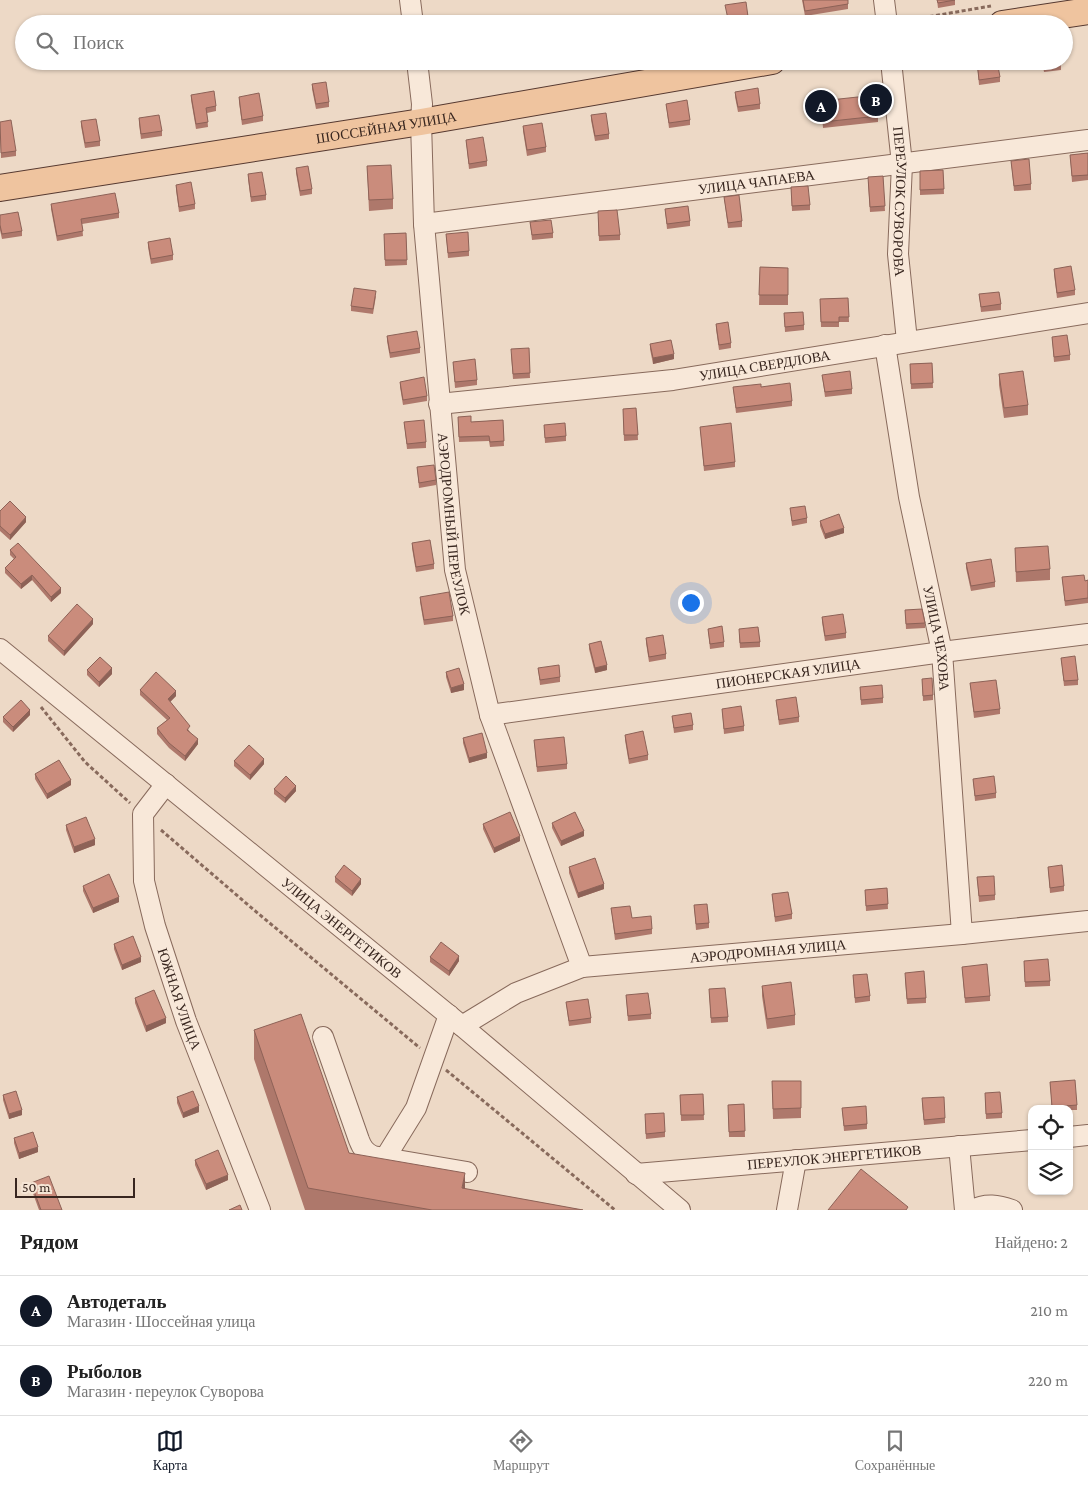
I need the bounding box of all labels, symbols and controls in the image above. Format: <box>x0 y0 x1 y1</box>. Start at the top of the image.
search box <box>15 15 1073 70</box>
icon: search <box>33 29 61 57</box>
text: Поиск <box>73 32 124 53</box>
pin: B <box>860 81 892 119</box>
pin: A <box>805 87 837 125</box>
street label: ШОССЕЙНАЯ УЛИЦА <box>315 108 459 146</box>
street label: ПЕРЕУЛОК СУВОРОВА <box>890 126 910 278</box>
street label: УЛИЦА ЧАПАЕВА <box>697 167 817 197</box>
street label: УЛИЦА СВЕРДЛОВА <box>698 347 832 384</box>
street label: АЭРОДРОМНЫЙ ПЕРЕУЛОК <box>435 432 474 617</box>
street label: УЛИЦА ЧЕХОВА <box>920 584 953 692</box>
your location <box>678 590 704 616</box>
street label: ПИОНЕРСКАЯ УЛИЦА <box>715 655 862 691</box>
street label: УЛИЦА ЭНЕРГЕТИКОВ <box>278 874 405 982</box>
street label: АЭРОДРОМНАЯ УЛИЦА <box>689 936 848 966</box>
street label: ЮЖНАЯ УЛИЦА <box>155 946 205 1053</box>
map controls <box>1028 1105 1073 1195</box>
button: locate <box>1028 1105 1073 1150</box>
street label: ПЕРЕУЛОК ЭНЕРГЕТИКОВ <box>747 1142 922 1172</box>
button: layers <box>1028 1150 1073 1195</box>
scale bar <box>15 1175 135 1198</box>
text: 50 m <box>22 1179 50 1195</box>
text: Рядом <box>20 1230 79 1254</box>
text: Найдено: 2 <box>995 1234 1068 1251</box>
text: Автодеталь <box>67 1291 167 1312</box>
text: A <box>31 1302 41 1319</box>
text: 210 m <box>1030 1302 1068 1319</box>
text: Магазин · Шоссейная улица <box>67 1313 255 1330</box>
text: Рыболов <box>67 1361 142 1382</box>
text: B <box>31 1372 41 1389</box>
text: 220 m <box>1028 1372 1068 1389</box>
text: Магазин · переулок Суворова <box>67 1383 264 1400</box>
tab: Карта <box>153 1427 187 1474</box>
tab: Маршрут <box>493 1427 549 1474</box>
tab: Сохранённые <box>855 1427 935 1474</box>

